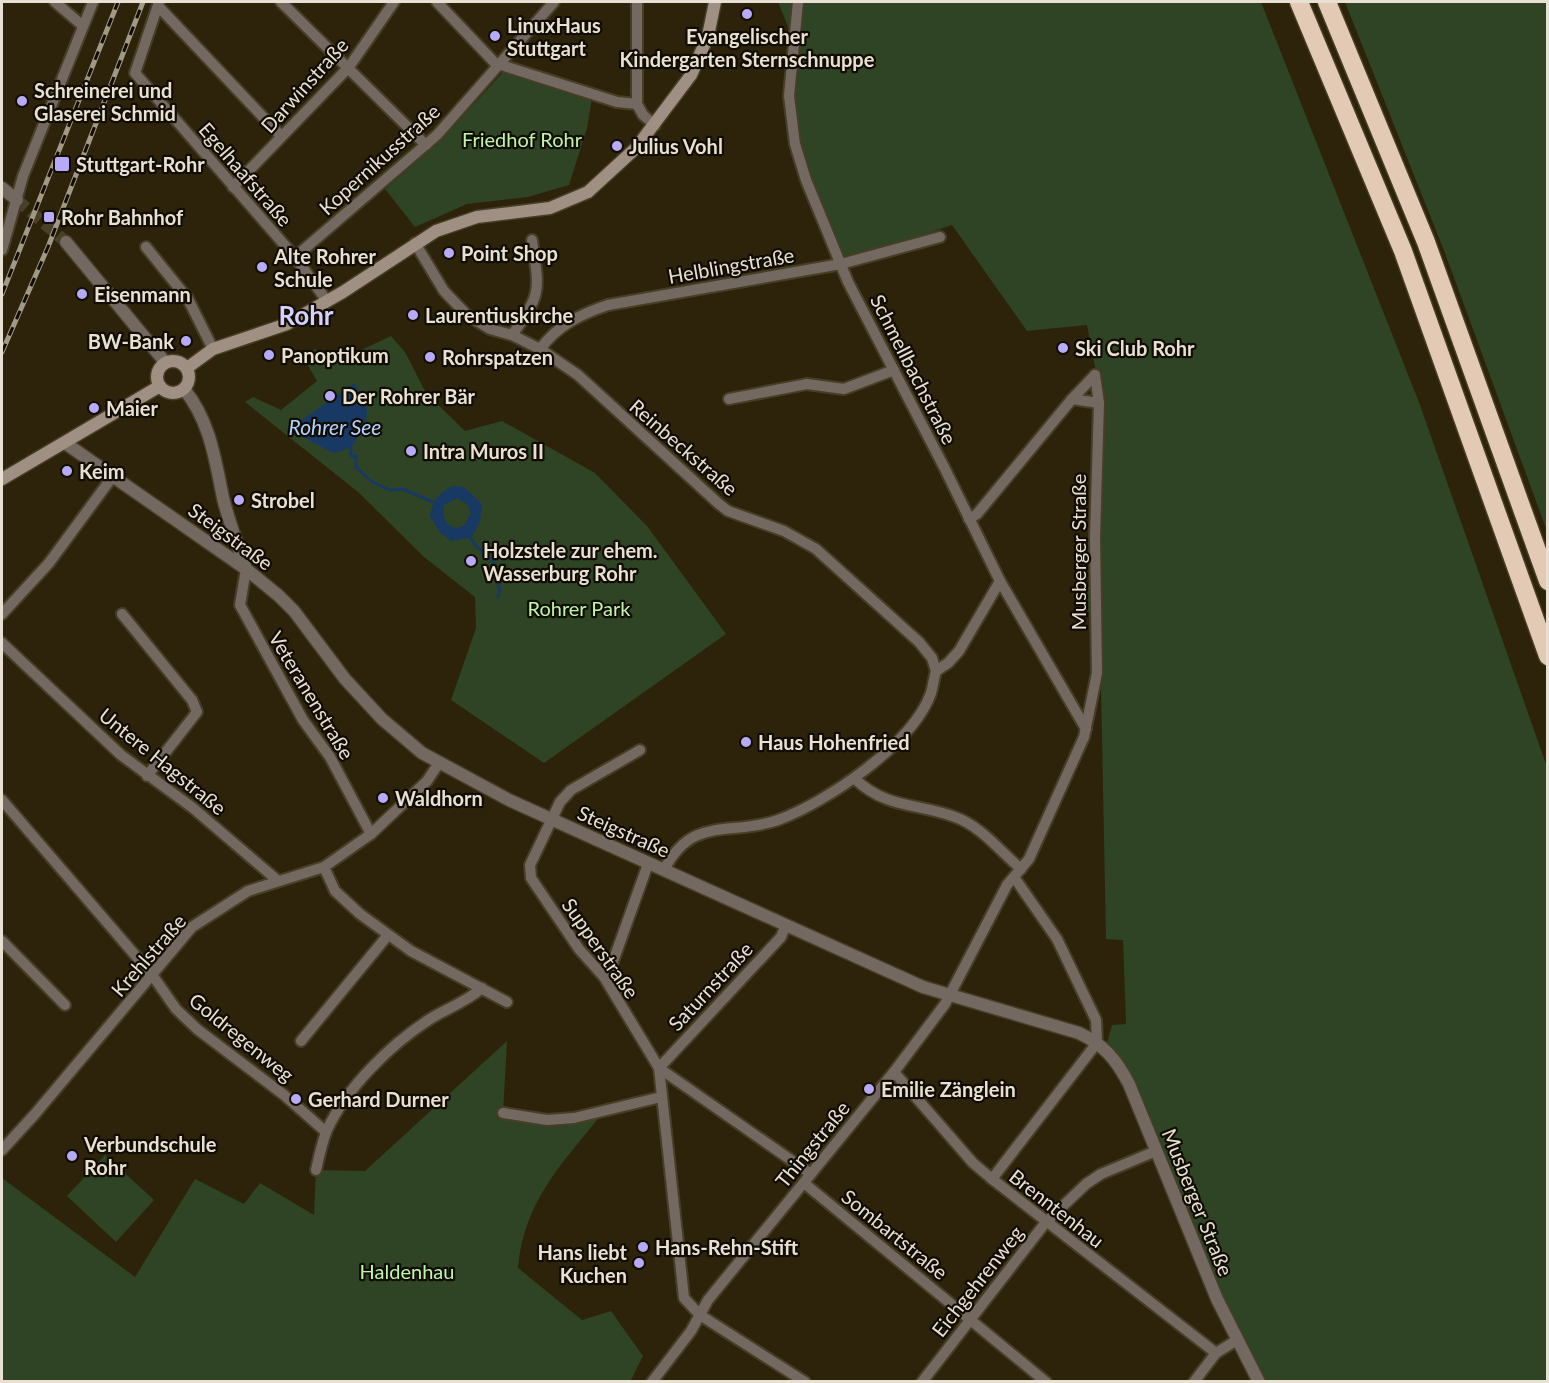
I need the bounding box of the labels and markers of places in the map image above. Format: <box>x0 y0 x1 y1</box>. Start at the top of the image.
marker: Evangelischer Kindergarten Sternschnuppe <box>740 7 754 21</box>
place label: LinuxHaus Stuttgart <box>507 13 601 60</box>
place label: Evangelischer Kindergarten Sternschnuppe <box>620 24 875 71</box>
marker: LinuxHaus Stuttgart <box>488 29 502 43</box>
place label: Schreinerei und Glaserei Schmid <box>34 78 176 125</box>
marker: Schreinerei und Glaserei Schmid <box>15 94 29 108</box>
place label: Julius Vohl <box>629 134 723 158</box>
marker: Julius Vohl <box>610 139 624 153</box>
place label: Stuttgart-Rohr <box>76 152 205 176</box>
marker: Stuttgart-Rohr <box>53 155 71 173</box>
place label: Rohr Bahnhof <box>61 205 184 229</box>
marker: Rohr Bahnhof <box>42 210 56 224</box>
place label: Point Shop <box>461 241 558 265</box>
place label: Alte Rohrer Schule <box>273 244 377 291</box>
marker: Point Shop <box>442 246 456 260</box>
marker: Alte Rohrer Schule <box>255 260 269 274</box>
place label: Eisenmann <box>94 282 191 306</box>
marker: Eisenmann <box>75 287 89 301</box>
place label: Laurentiuskirche <box>425 303 574 327</box>
marker: Laurentiuskirche <box>406 308 420 322</box>
place label: BW-Bank <box>88 329 174 353</box>
marker: BW-Bank <box>179 334 193 348</box>
place label: Ski Club Rohr <box>1075 336 1195 360</box>
marker: Ski Club Rohr <box>1056 341 1070 355</box>
place label: Panoptikum <box>281 343 389 367</box>
place label: Rohrspatzen <box>442 345 553 369</box>
marker: Panoptikum <box>262 348 276 362</box>
marker: Rohrspatzen <box>423 350 437 364</box>
place label: Der Rohrer Bär <box>342 384 476 408</box>
marker: Der Rohrer Bär <box>323 389 337 403</box>
place label: Maier <box>106 396 159 420</box>
marker: Maier <box>87 401 101 415</box>
place label: Intra Muros II <box>423 439 544 463</box>
marker: Intra Muros II <box>404 444 418 458</box>
place label: Keim <box>79 459 124 483</box>
marker: Keim <box>60 464 74 478</box>
place label: Strobel <box>251 488 315 512</box>
marker: Strobel <box>232 493 246 507</box>
place label: Holzstele zur ehem. Wasserburg Rohr <box>483 538 658 585</box>
marker: Holzstele zur ehem. Wasserburg Rohr <box>464 554 478 568</box>
place label: Haus Hohenfried <box>758 730 910 754</box>
marker: Haus Hohenfried <box>739 735 753 749</box>
place label: Waldhorn <box>395 786 483 810</box>
marker: Waldhorn <box>376 791 390 805</box>
place label: Emilie Zänglein <box>881 1077 1016 1101</box>
marker: Emilie Zänglein <box>862 1082 876 1096</box>
place label: Gerhard Durner <box>308 1087 449 1111</box>
marker: Gerhard Durner <box>289 1092 303 1106</box>
place label: Verbundschule Rohr <box>83 1132 217 1179</box>
marker: Verbundschule Rohr <box>65 1149 79 1163</box>
place label: Hans-Rehn-Stift <box>655 1235 799 1259</box>
place label: Hans liebt Kuchen <box>537 1240 628 1287</box>
marker: Hans-Rehn-Stift <box>636 1240 650 1254</box>
marker: Hans liebt Kuchen <box>632 1256 646 1270</box>

